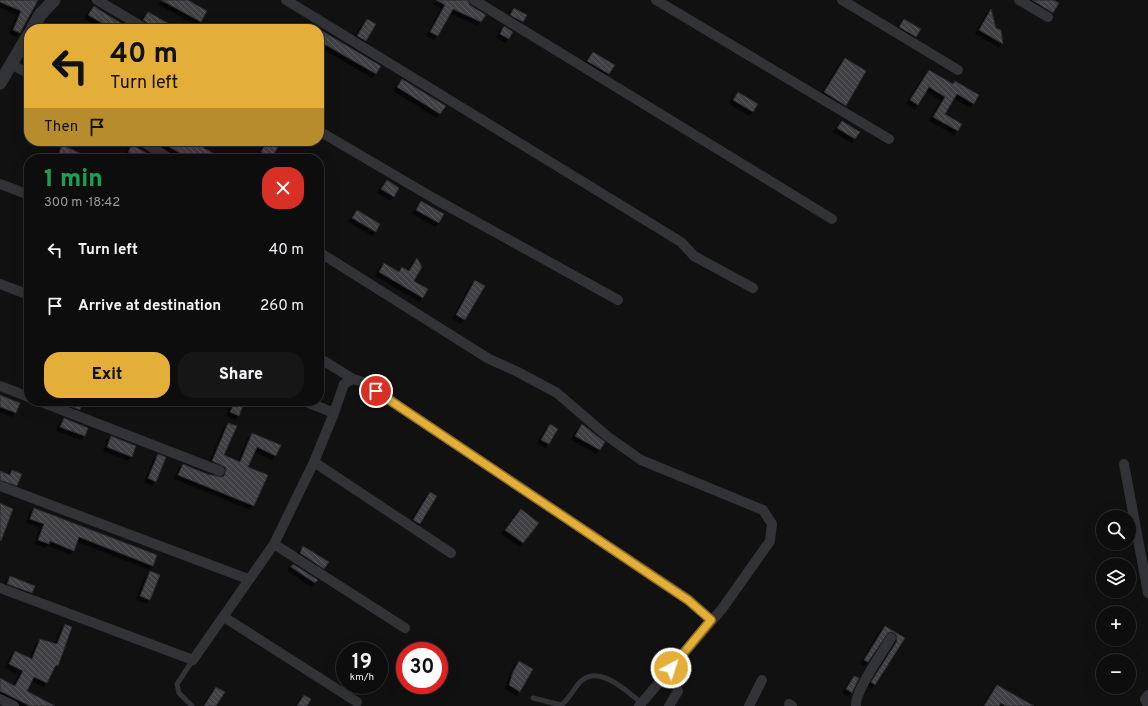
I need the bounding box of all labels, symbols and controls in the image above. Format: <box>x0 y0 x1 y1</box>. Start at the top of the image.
text: 40 m <box>110 37 178 73</box>
icon: left <box>44 40 96 92</box>
text: Turn left <box>110 72 178 95</box>
icon: arrive <box>86 116 108 138</box>
text: Then <box>44 118 78 137</box>
text: 1 min <box>44 165 103 195</box>
button: close <box>262 167 304 209</box>
text: 300 m · 18:42 <box>44 195 120 211</box>
icon: left <box>44 239 66 261</box>
text: Turn left <box>78 241 138 260</box>
text: 40 m <box>269 241 304 260</box>
icon: arrive <box>44 295 66 317</box>
text: Arrive at destination <box>78 297 221 316</box>
text: 260 m <box>260 297 304 316</box>
button: Exit <box>44 352 170 398</box>
button: Share <box>178 352 304 398</box>
pin <box>359 374 393 408</box>
icon: arrive <box>365 380 387 402</box>
map controls <box>1096 510 1136 694</box>
button: search <box>1096 510 1136 550</box>
button: layers <box>1096 558 1136 598</box>
button: + <box>1096 606 1136 646</box>
speed limit sign: 30 <box>396 642 448 694</box>
position arrow <box>650 647 692 689</box>
text: 19 <box>352 650 372 676</box>
button: − <box>1096 654 1136 694</box>
text: km/h <box>350 671 374 684</box>

